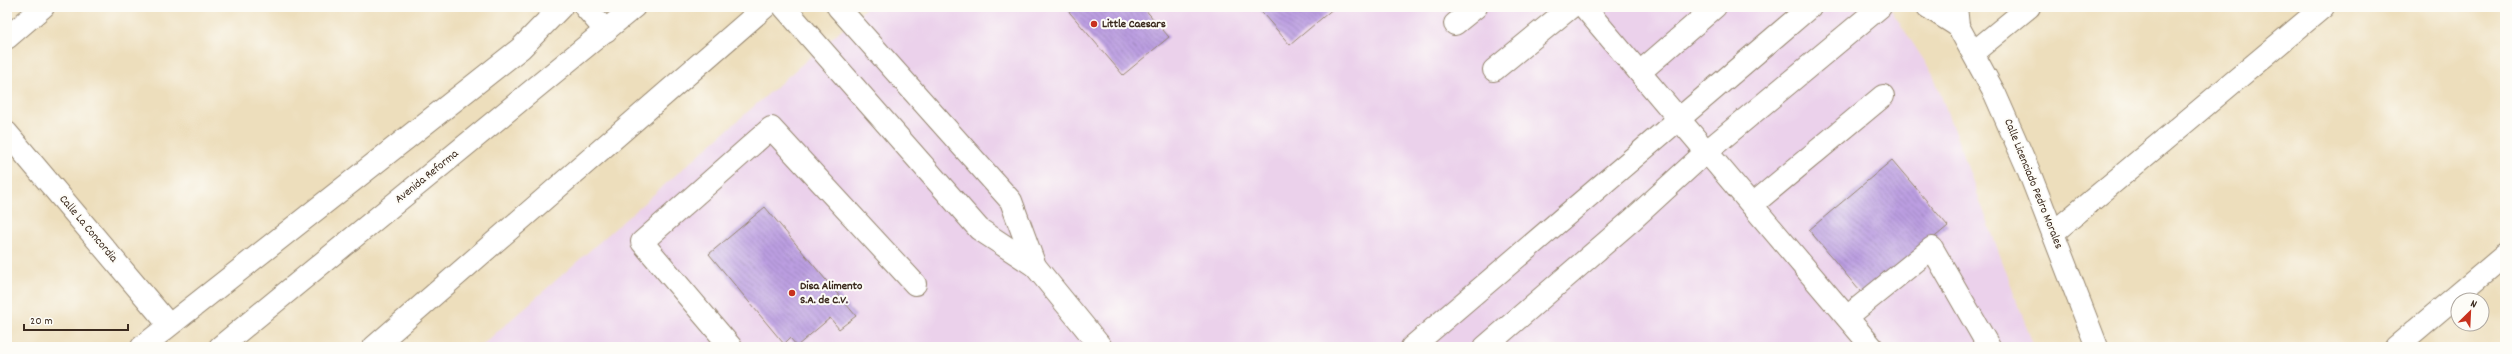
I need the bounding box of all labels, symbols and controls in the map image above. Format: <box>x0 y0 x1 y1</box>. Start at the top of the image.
place label: Little Caesars <box>1102 16 1166 33</box>
marker: Little Caesars <box>1089 19 1099 29</box>
street label: Calle Licenciado Pedro Morales <box>1999 116 2067 252</box>
street label: Avenida Reforma <box>391 146 463 208</box>
street label: Calle La Concordia <box>55 192 122 267</box>
place label: Disa Alimento S.A. de C.V. <box>800 278 863 309</box>
marker: Disa Alimento S.A. de C.V. <box>787 288 797 298</box>
north arrow <box>2450 292 2490 332</box>
text: N <box>2468 296 2480 313</box>
scale bar <box>24 306 128 332</box>
text: 20 m <box>30 313 53 330</box>

